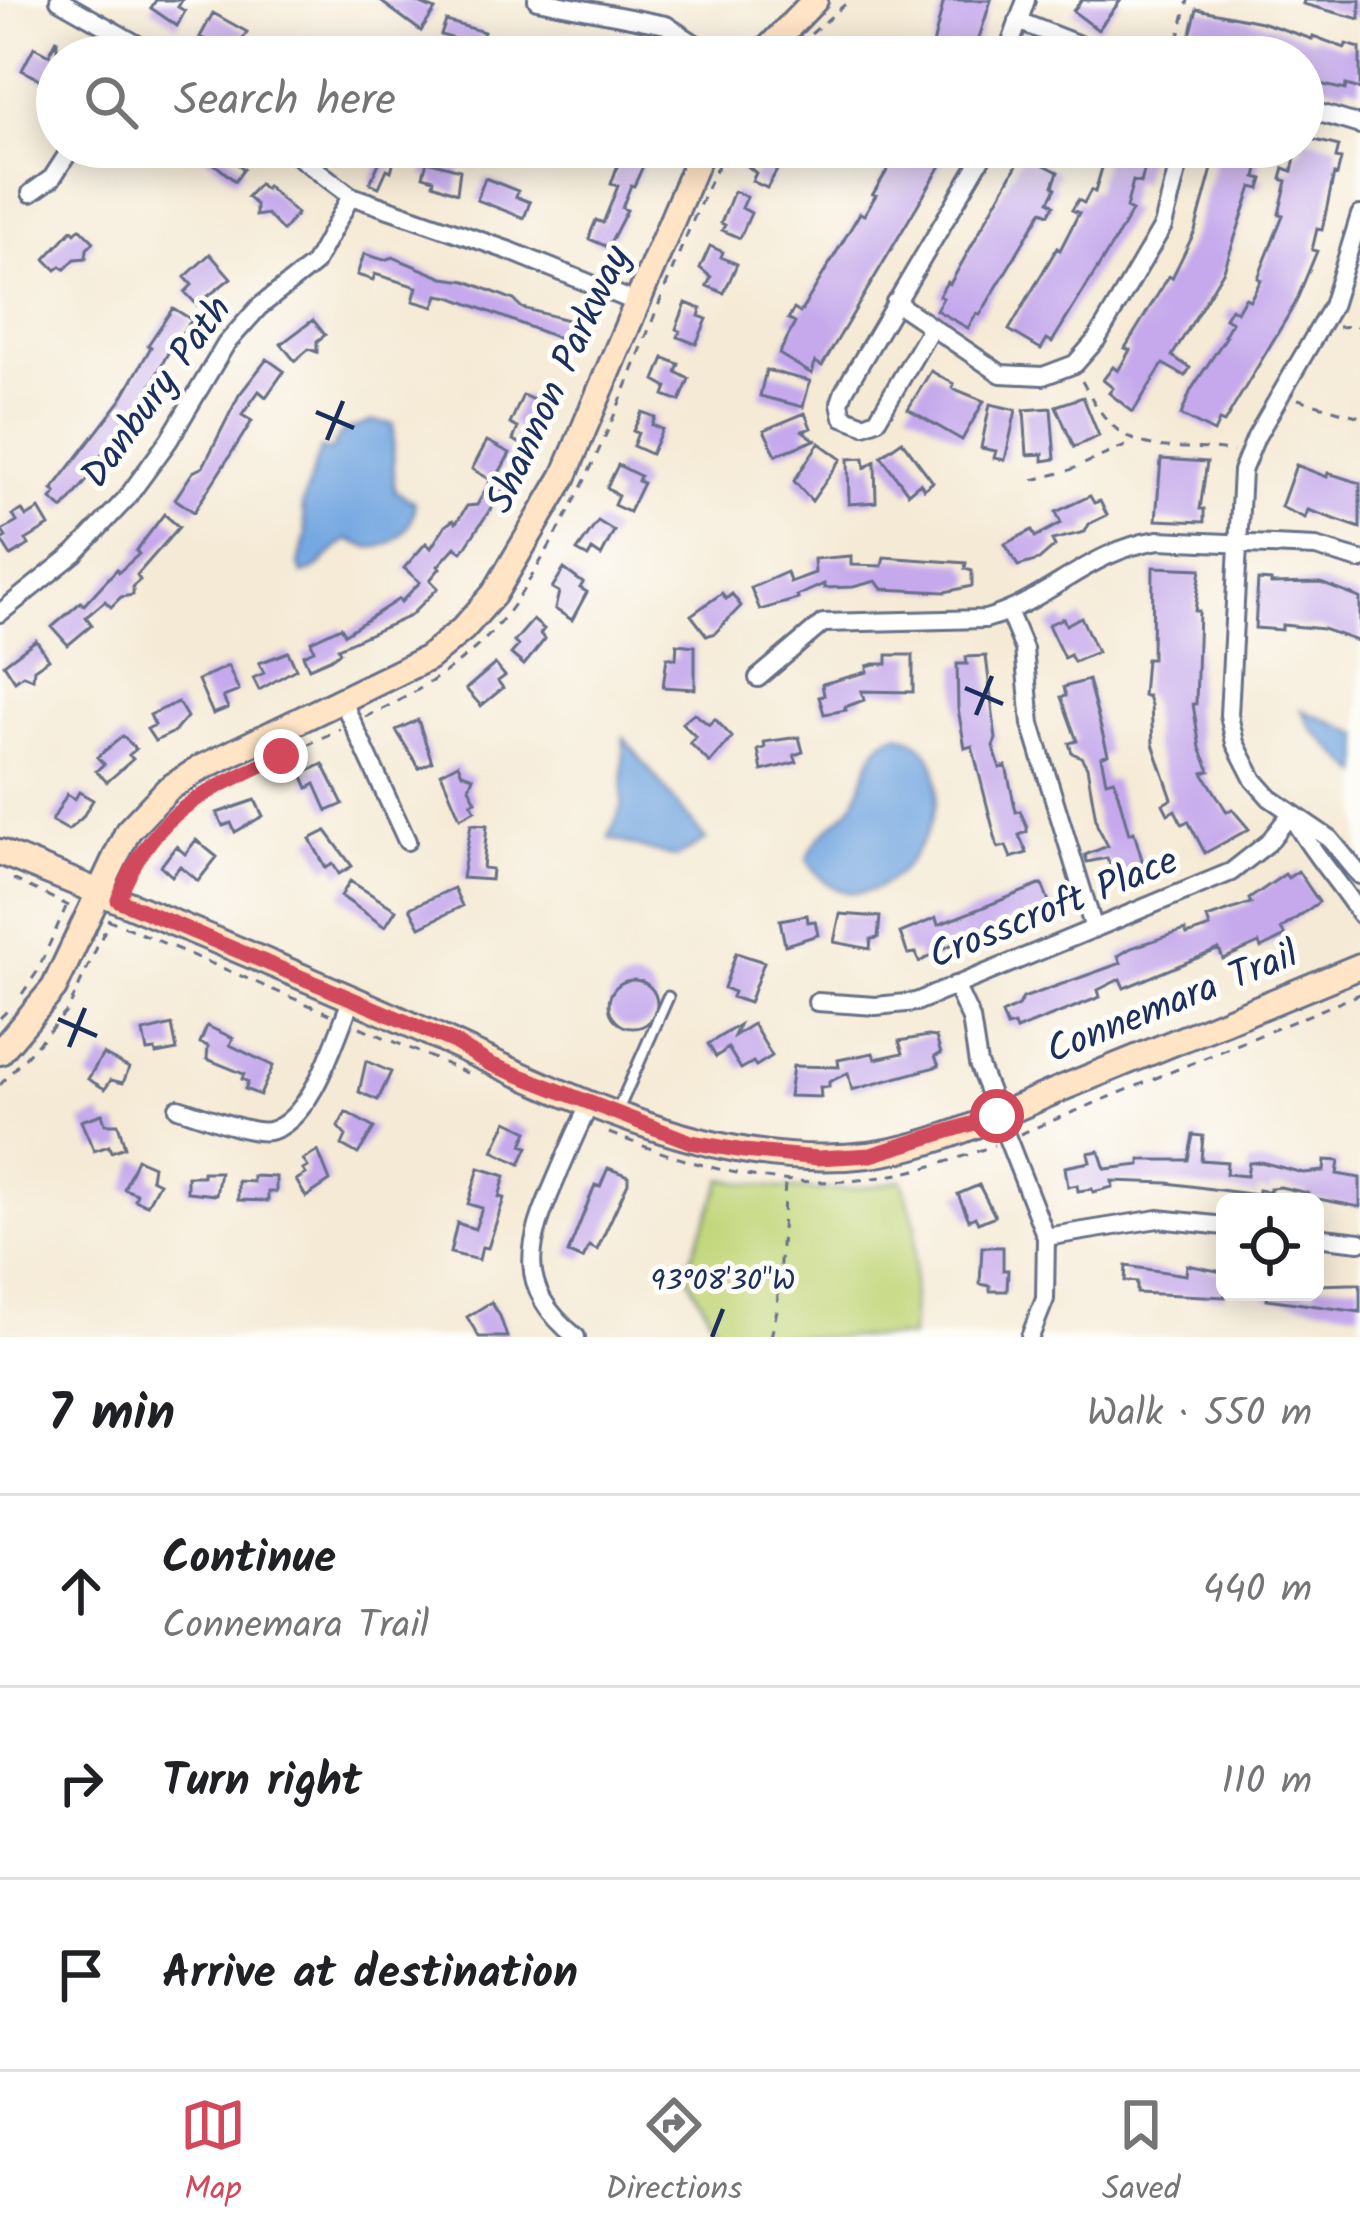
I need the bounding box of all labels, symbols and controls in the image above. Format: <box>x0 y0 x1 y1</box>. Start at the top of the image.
search box <box>36 36 1324 168</box>
text: Search here <box>174 66 396 138</box>
icon: search <box>78 69 144 135</box>
street label: Shannon Parkway <box>471 235 649 524</box>
street label: Danbury Path <box>67 283 249 503</box>
route end <box>254 729 308 783</box>
street label: Crosscroft Place <box>920 832 1188 988</box>
street label: Connemara Trail <box>1037 925 1309 1083</box>
route start <box>970 1089 1024 1143</box>
map controls <box>1216 1193 1324 1301</box>
button: locate <box>1216 1193 1324 1301</box>
text: 93°08'30"W <box>651 1258 795 1306</box>
text: 7 min <box>48 1375 175 1456</box>
text: Walk · 550 m <box>1087 1384 1312 1446</box>
text: Continue <box>162 1524 336 1596</box>
icon: ahead <box>48 1558 114 1624</box>
text: 440 m <box>1203 1560 1312 1622</box>
text: Connemara Trail <box>162 1596 429 1658</box>
text: Turn right <box>162 1747 362 1819</box>
icon: right <box>48 1750 114 1816</box>
text: 110 m <box>1221 1752 1312 1814</box>
text: Arrive at destination <box>162 1939 578 2011</box>
icon: arrive <box>48 1942 114 2008</box>
tab: Map <box>180 2092 246 2217</box>
tab: Directions <box>605 2092 742 2217</box>
tab: Saved <box>1102 2092 1180 2217</box>

